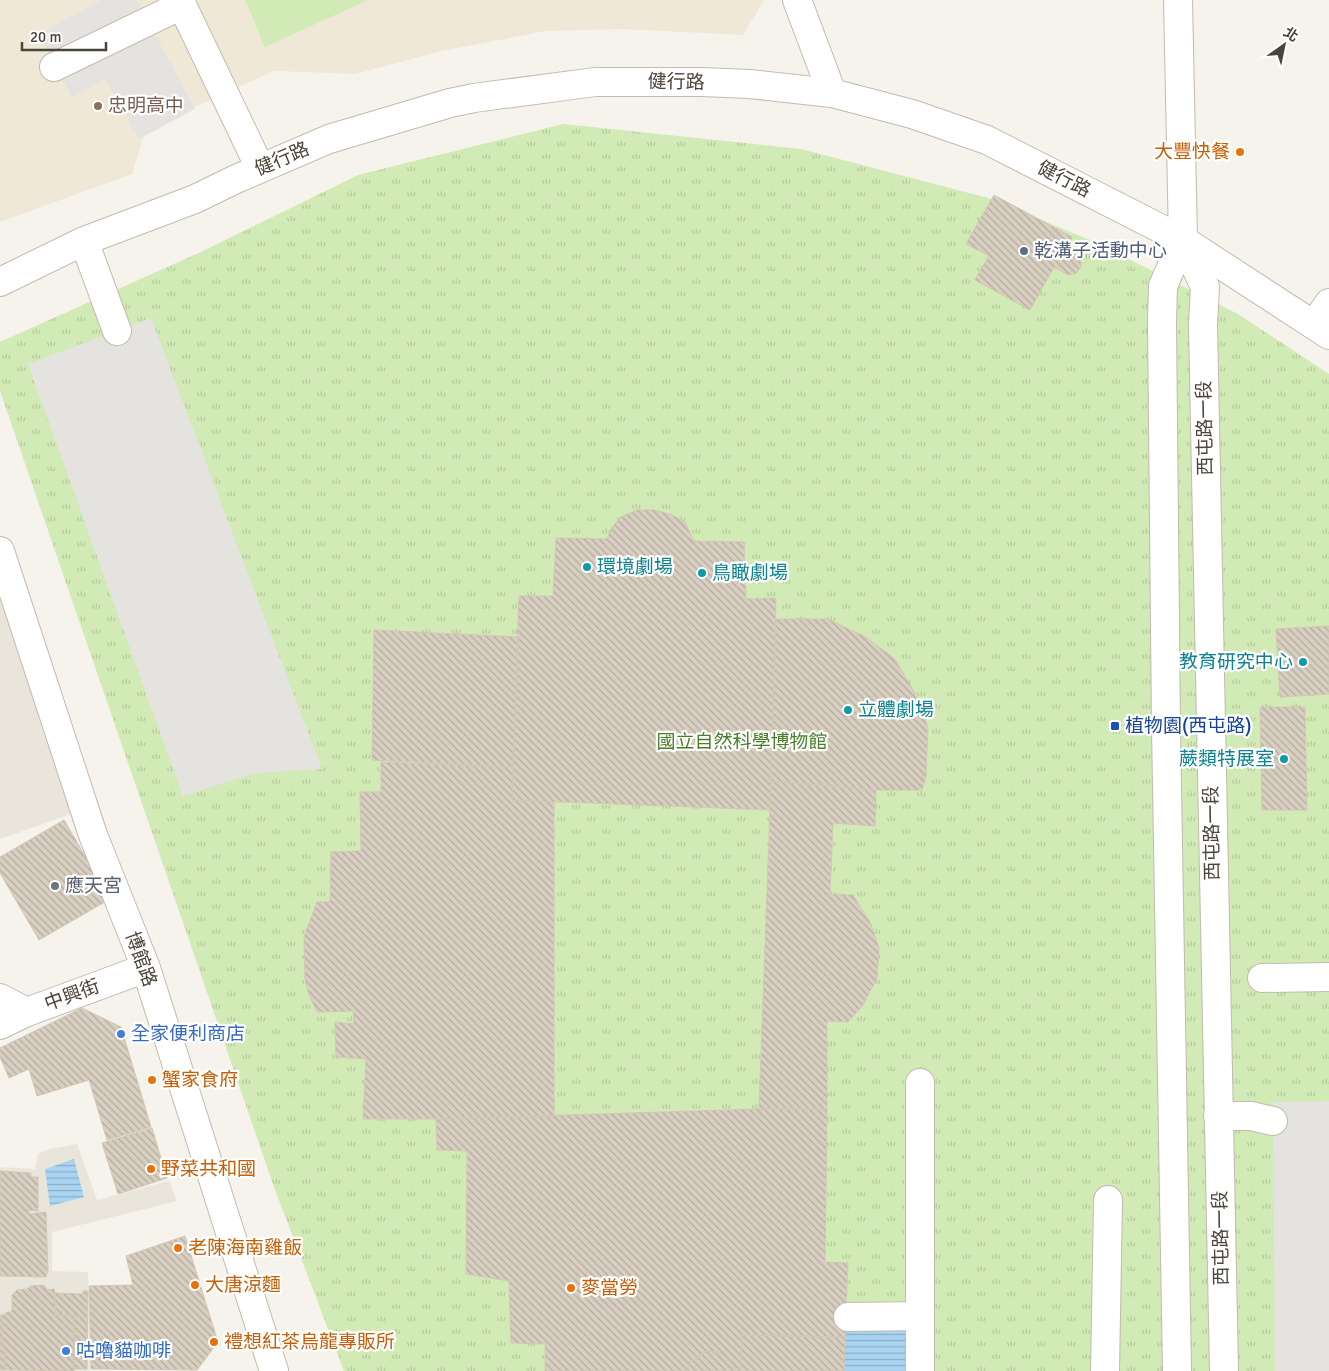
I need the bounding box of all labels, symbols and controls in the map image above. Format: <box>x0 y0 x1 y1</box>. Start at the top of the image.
scale bar <box>22 20 106 52</box>
north arrow <box>1259 20 1309 70</box>
text: 北 <box>1280 24 1301 45</box>
text: 20 m <box>30 28 61 46</box>
street label: 健行路 <box>647 70 705 94</box>
place label: 忠明高中 <box>108 94 184 118</box>
marker: 忠明高中 <box>92 100 104 112</box>
street label: 健行路 <box>251 137 313 181</box>
place label: 大豐快餐 <box>1154 140 1230 164</box>
marker: 大豐快餐 <box>1234 146 1246 158</box>
street label: 健行路 <box>1033 155 1095 203</box>
place label: 乾溝子活動中心 <box>1034 239 1167 263</box>
marker: 乾溝子活動中心 <box>1018 245 1030 257</box>
street label: 西屯路一段 <box>1192 380 1218 476</box>
place label: 環境劇場 <box>597 555 673 579</box>
marker: 環境劇場 <box>581 561 593 573</box>
place label: 鳥瞰劇場 <box>712 561 788 585</box>
marker: 鳥瞰劇場 <box>696 567 708 579</box>
place label: 教育研究中心 <box>1179 650 1293 674</box>
marker: 教育研究中心 <box>1297 656 1309 668</box>
place label: 立體劇場 <box>858 698 934 722</box>
marker: 立體劇場 <box>842 704 854 716</box>
place label: 植物園(西屯路) <box>1125 714 1252 738</box>
marker: 植物園(西屯路) <box>1109 720 1121 732</box>
park label: 國立自然科學博物館 <box>656 730 828 754</box>
place label: 蕨類特展室 <box>1179 747 1274 771</box>
marker: 蕨類特展室 <box>1278 753 1290 765</box>
street label: 西屯路一段 <box>1199 785 1225 881</box>
place label: 應天宮 <box>65 874 122 898</box>
marker: 應天宮 <box>49 880 61 892</box>
street label: 博館路 <box>120 928 162 990</box>
street label: 中興街 <box>41 974 103 1016</box>
place label: 全家便利商店 <box>131 1022 245 1046</box>
marker: 全家便利商店 <box>115 1028 127 1040</box>
place label: 蟹家食府 <box>162 1068 238 1092</box>
marker: 蟹家食府 <box>146 1074 158 1086</box>
place label: 野菜共和國 <box>161 1157 256 1181</box>
marker: 野菜共和國 <box>145 1163 157 1175</box>
street label: 西屯路一段 <box>1208 1190 1234 1286</box>
place label: 老陳海南雞飯 <box>188 1236 302 1260</box>
marker: 老陳海南雞飯 <box>172 1242 184 1254</box>
place label: 大唐涼麵 <box>205 1273 281 1297</box>
place label: 麥當勞 <box>581 1276 638 1300</box>
marker: 大唐涼麵 <box>189 1279 201 1291</box>
marker: 麥當勞 <box>565 1282 577 1294</box>
place label: 禮想紅茶烏龍專販所 <box>224 1330 395 1354</box>
marker: 禮想紅茶烏龍專販所 <box>208 1336 220 1348</box>
place label: 咕嚕貓咖啡 <box>76 1339 171 1363</box>
marker: 咕嚕貓咖啡 <box>60 1345 72 1357</box>

